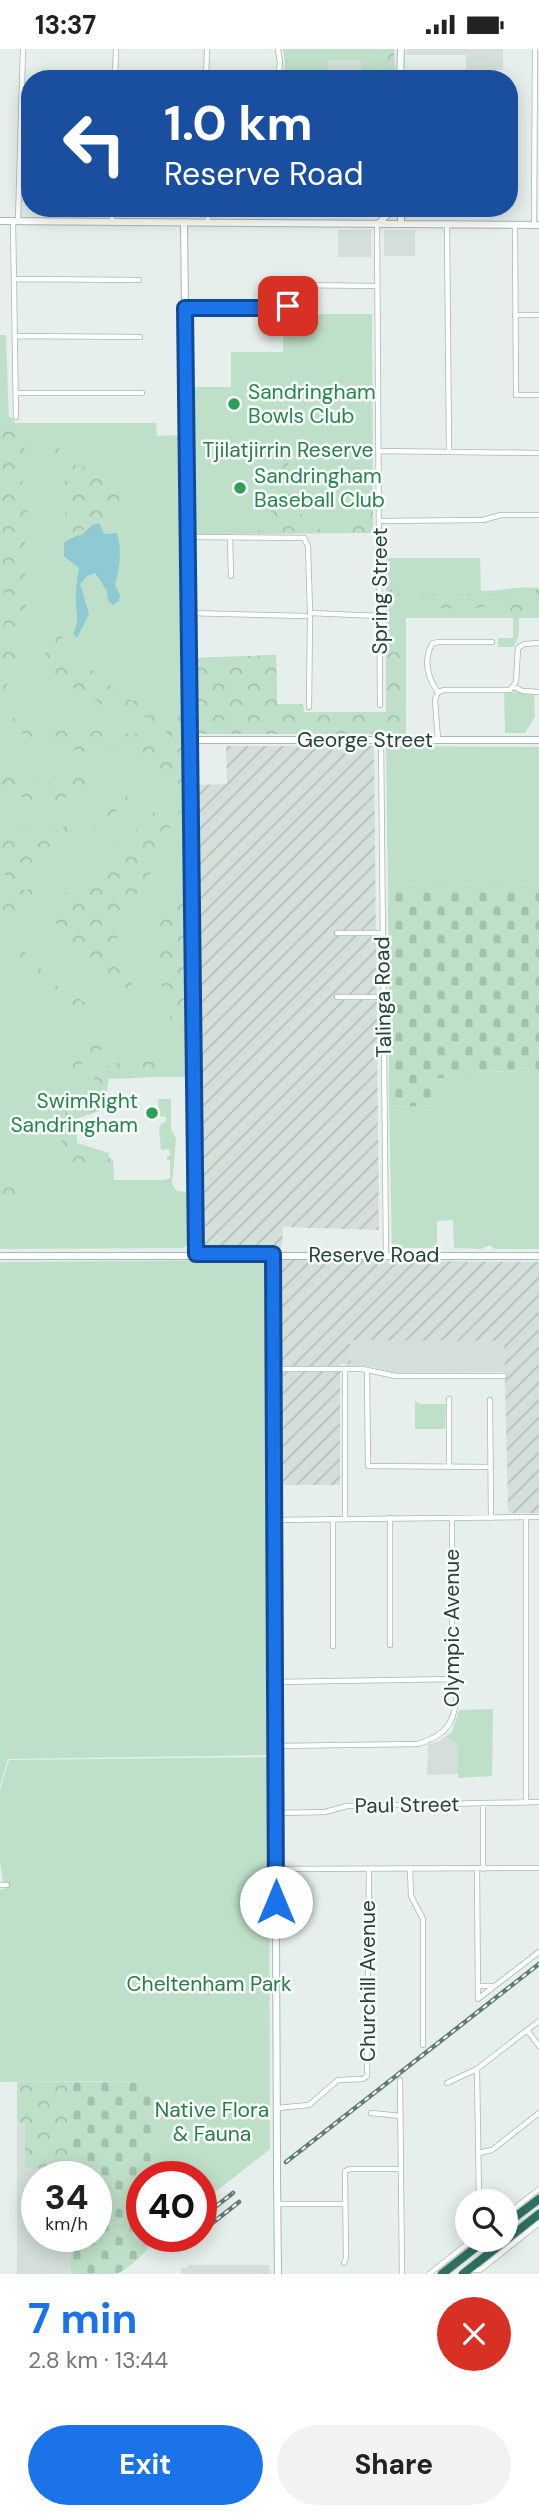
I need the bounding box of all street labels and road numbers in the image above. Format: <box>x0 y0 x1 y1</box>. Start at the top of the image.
street label: Spring Street <box>366 527 394 655</box>
street label: George Street <box>297 726 433 754</box>
street label: Talinga Road <box>368 936 398 1058</box>
street label: Reserve Road <box>309 1241 439 1269</box>
street label: Olympic Avenue <box>438 1549 466 1707</box>
street label: Paul Street <box>354 1790 460 1820</box>
street label: Churchill Avenue <box>354 1900 382 2062</box>

